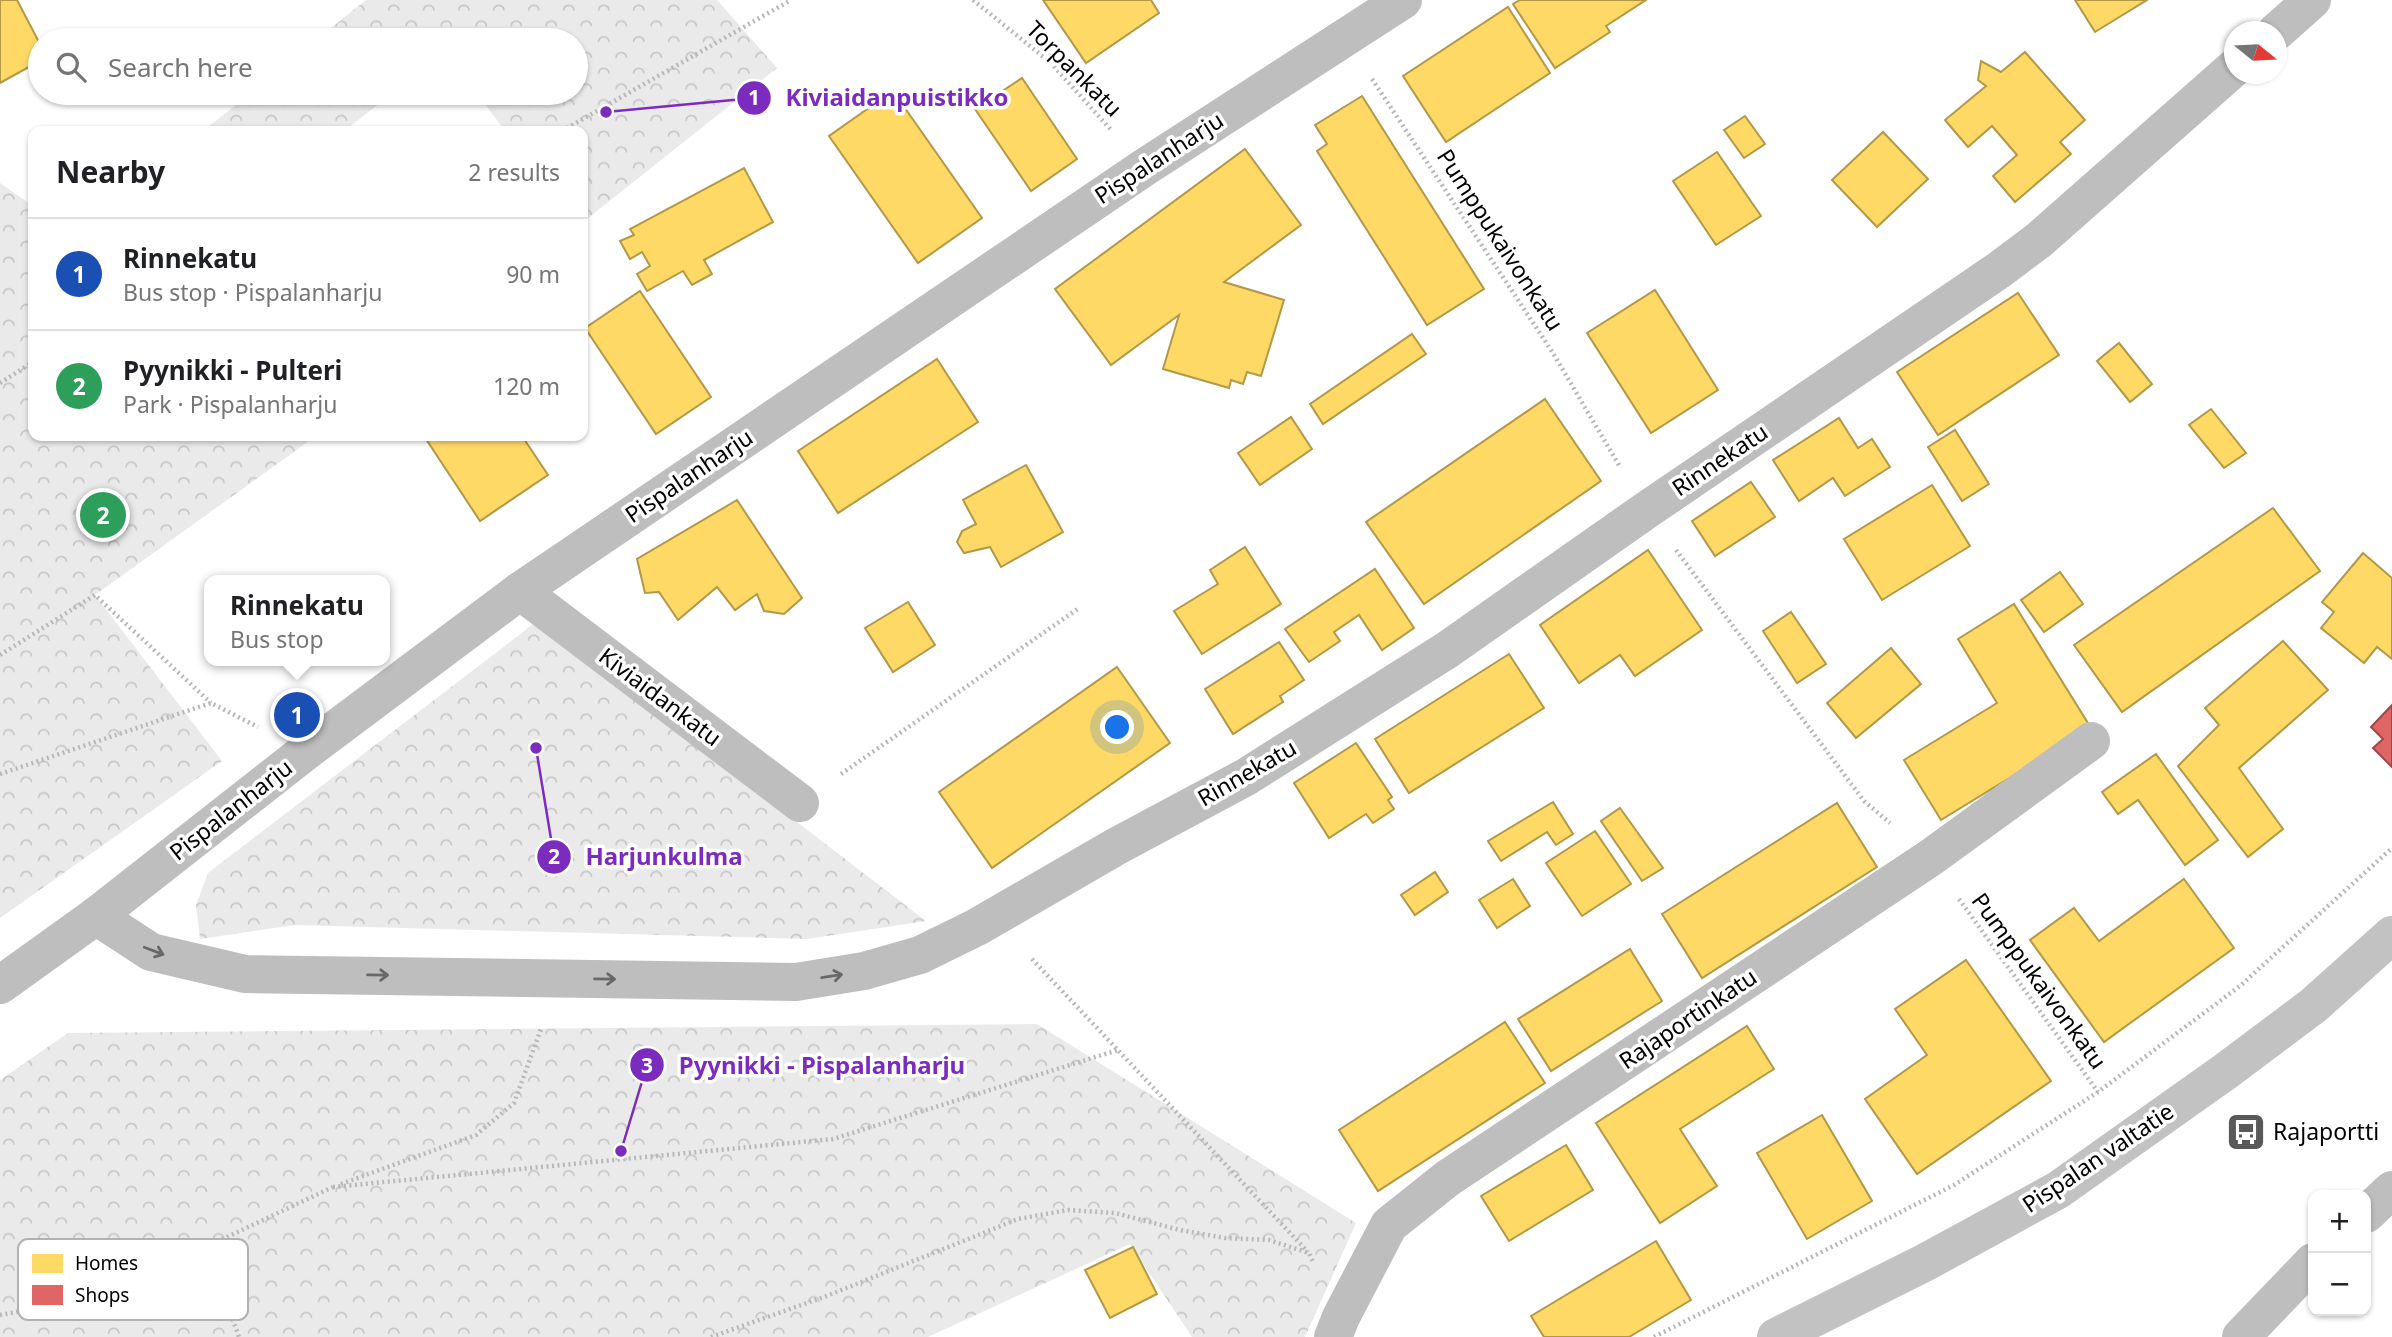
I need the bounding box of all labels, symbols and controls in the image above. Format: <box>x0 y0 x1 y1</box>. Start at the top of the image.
street label: Torpankatu <box>1020 13 1130 123</box>
north arrow <box>2224 21 2287 84</box>
search box <box>28 28 588 105</box>
icon: search <box>52 48 90 86</box>
text: Search here <box>108 49 253 85</box>
callout: Kiviaidanpuistikko <box>736 76 1022 121</box>
text: Kiviaidanpuistikko <box>785 80 1009 113</box>
text: 1 <box>748 83 760 111</box>
street label: Pispalanharju <box>1088 104 1229 211</box>
street label: Pumppukaivonkatu <box>1430 142 1572 337</box>
text: Nearby <box>56 151 165 192</box>
text: 2 results <box>468 156 560 188</box>
text: Rinnekatu <box>123 240 257 276</box>
text: 1 <box>72 258 86 290</box>
text: 90 m <box>506 258 560 290</box>
text: Bus stop · Pispalanharju <box>123 276 382 308</box>
text: Pyynikki - Pulteri <box>123 352 342 388</box>
text: 2 <box>72 370 86 402</box>
text: 120 m <box>493 370 560 402</box>
text: Park · Pispalanharju <box>123 388 337 420</box>
street label: Rinnekatu <box>1665 415 1774 503</box>
street label: Pispalanharju <box>618 421 759 530</box>
pin: 2 <box>80 489 126 541</box>
popup <box>204 575 390 666</box>
text: Rinnekatu <box>230 587 364 623</box>
text: Bus stop <box>230 623 324 655</box>
street label: Kiviaidankatu <box>593 640 728 753</box>
pin: 1 <box>274 689 320 741</box>
your location <box>1100 710 1134 744</box>
street label: Rinnekatu <box>1191 731 1302 813</box>
street label: Pispalanharju <box>162 751 298 867</box>
callout: Harjunkulma <box>536 834 757 879</box>
text: Harjunkulma <box>585 839 743 872</box>
text: 2 <box>548 842 560 870</box>
street label: Pumppukaivonkatu <box>1965 886 2115 1075</box>
one-way arrow <box>142 946 164 959</box>
street label: Rajaportinkatu <box>1612 960 1763 1076</box>
one-way arrow <box>366 968 389 982</box>
one-way arrow <box>821 969 843 982</box>
one-way arrow <box>594 973 617 986</box>
callout: Pyynikki - Pispalanharju <box>630 1043 979 1088</box>
text: Pyynikki - Pispalanharju <box>679 1048 965 1081</box>
text: 3 <box>641 1051 653 1079</box>
street label: Pispalan valtatie <box>2016 1095 2179 1220</box>
bus stop icon: Rajaportti <box>2225 1111 2267 1153</box>
place label: Rajaportti <box>2273 1115 2379 1147</box>
map controls <box>2308 1190 2371 1316</box>
button: + <box>2308 1190 2371 1253</box>
legend <box>18 1239 248 1320</box>
text: Homes <box>75 1250 138 1276</box>
button: − <box>2308 1253 2371 1316</box>
text: Shops <box>75 1282 129 1308</box>

